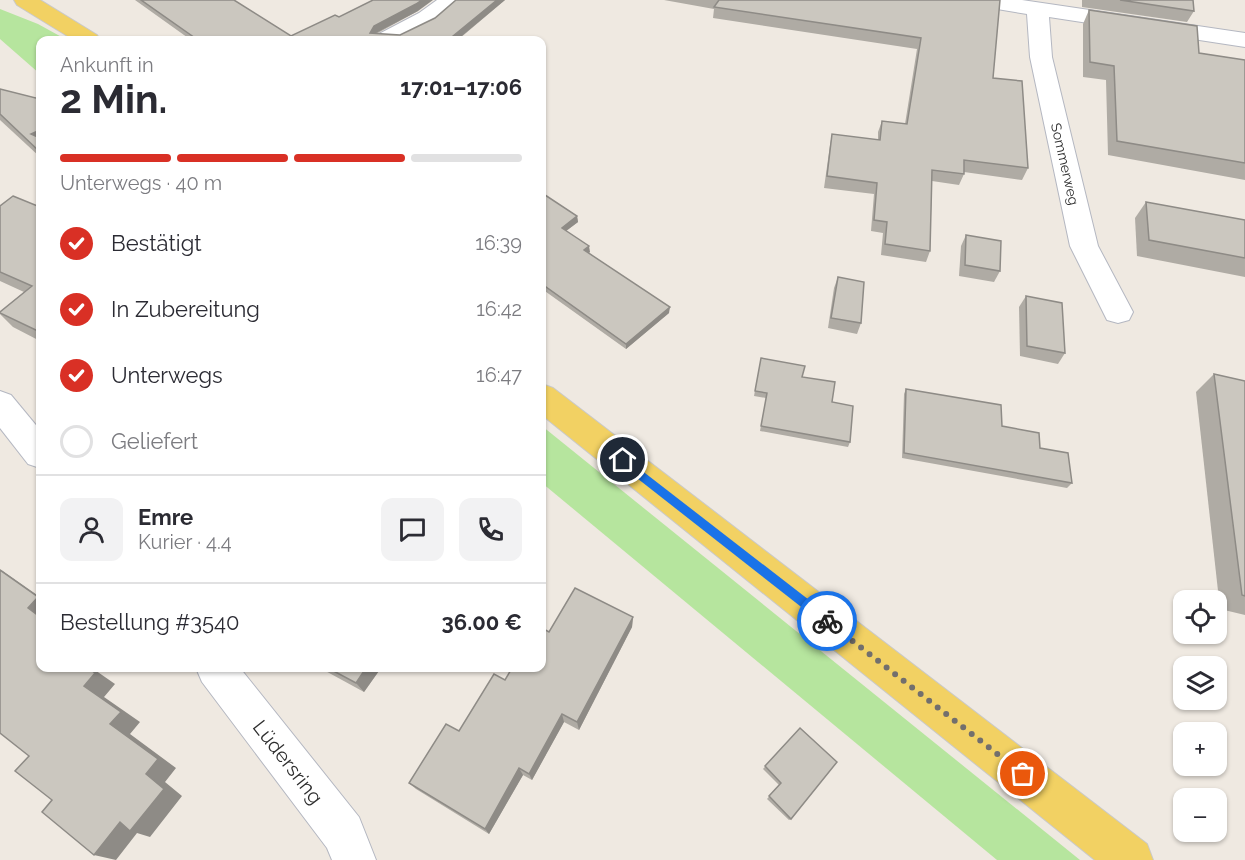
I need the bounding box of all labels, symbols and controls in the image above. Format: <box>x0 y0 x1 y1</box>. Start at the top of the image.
text: Ankunft in <box>60 53 154 77</box>
text: 17:01–17:06 <box>400 74 522 100</box>
text: 2 Min. <box>60 76 167 122</box>
street label: Sommerweg <box>1048 121 1082 207</box>
text: Unterwegs · 40 m <box>60 171 222 195</box>
icon: check <box>60 227 93 260</box>
text: Bestätigt <box>111 230 202 256</box>
text: 16:39 <box>475 231 522 255</box>
icon: check <box>60 293 93 326</box>
text: In Zubereitung <box>111 296 260 322</box>
text: 16:42 <box>476 297 522 321</box>
icon: check <box>60 359 93 392</box>
text: Unterwegs <box>111 362 223 388</box>
text: 16:47 <box>476 363 522 387</box>
text: Geliefert <box>111 428 198 454</box>
pin <box>597 434 648 485</box>
icon: home <box>606 443 639 476</box>
button: person <box>60 498 123 561</box>
button: chat <box>381 498 444 561</box>
button: phone <box>459 498 522 561</box>
text: Emre <box>138 504 193 530</box>
text: Kurier · 4.4 <box>138 530 232 554</box>
map controls <box>1173 590 1227 842</box>
button: locate <box>1173 590 1227 644</box>
courier <box>797 591 857 651</box>
icon: bike <box>811 605 844 638</box>
text: Bestellung #3540 <box>60 609 240 635</box>
text: 36.00 € <box>442 609 522 635</box>
button: layers <box>1173 656 1227 710</box>
street label: Lüdersring <box>248 715 328 809</box>
button: + <box>1173 722 1227 776</box>
pin <box>997 748 1048 799</box>
icon: bag <box>1006 757 1039 790</box>
button: − <box>1173 788 1227 842</box>

